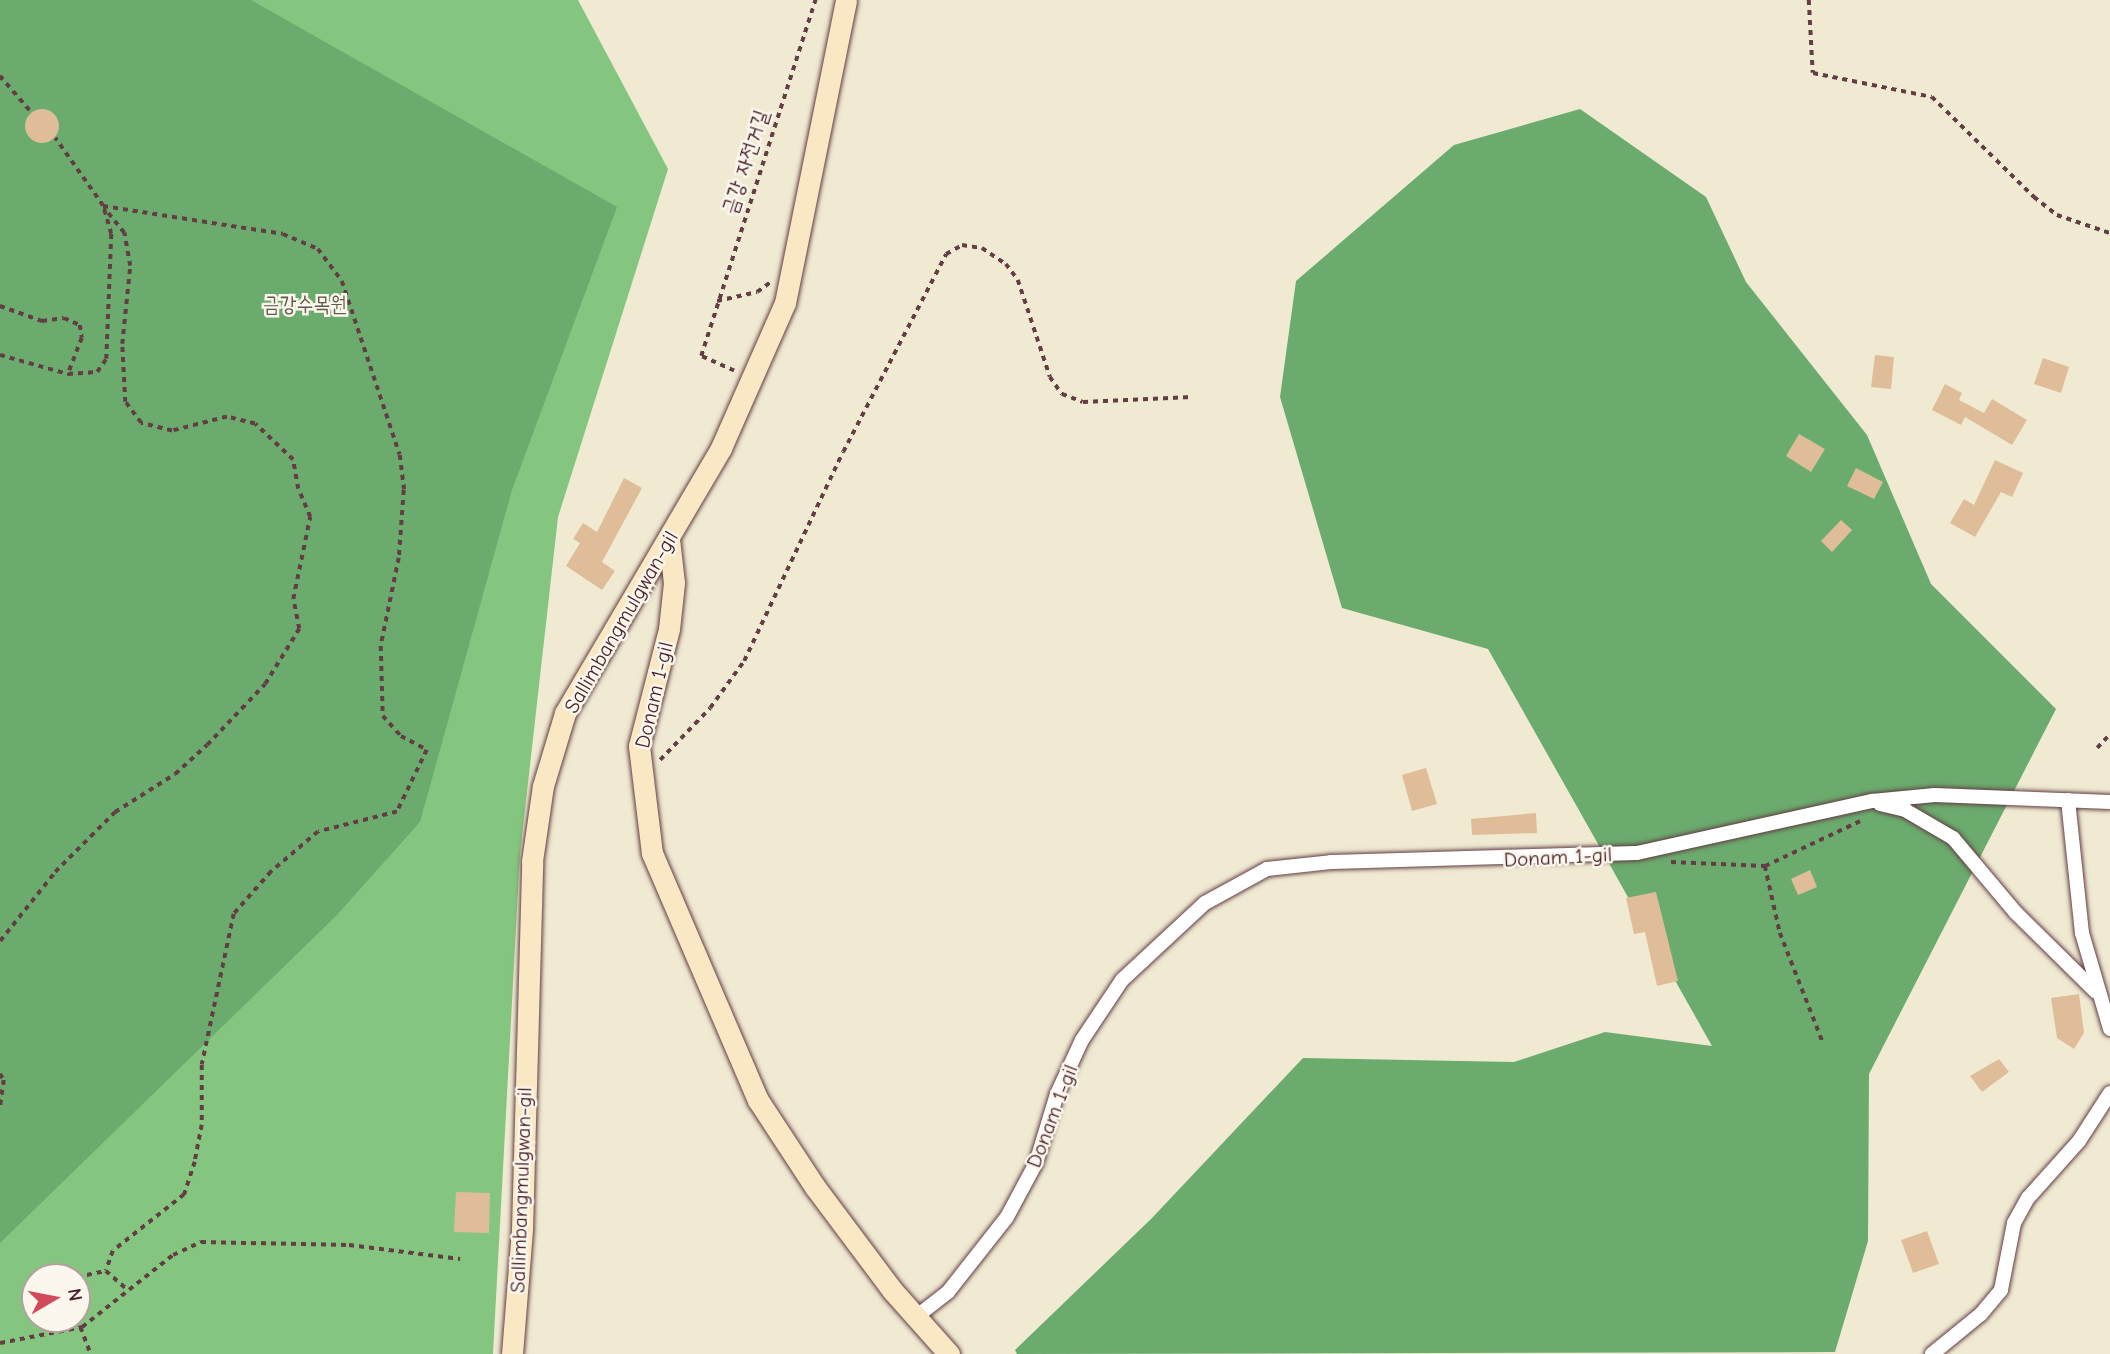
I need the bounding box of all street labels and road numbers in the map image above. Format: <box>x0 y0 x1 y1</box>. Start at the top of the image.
street label: 금강 자전거길 <box>716 107 774 217</box>
street label: Sallimbangmulgwan-gil <box>559 527 683 717</box>
street label: Donam 1-gil <box>630 639 678 751</box>
street label: Donam 1-gil <box>1503 842 1613 872</box>
street label: Donam 1-gil <box>1021 1061 1083 1171</box>
street label: Sallimbangmulgwan-gil <box>505 1087 537 1293</box>

